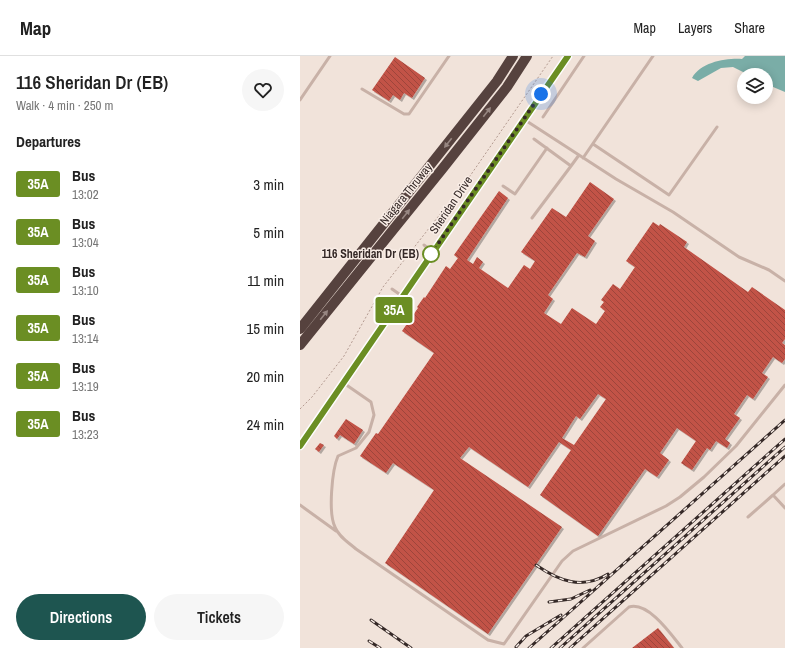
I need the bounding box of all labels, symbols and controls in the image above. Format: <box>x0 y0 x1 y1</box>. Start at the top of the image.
text: Map <box>20 15 51 41</box>
text: Map <box>634 19 656 37</box>
text: Layers <box>678 19 712 37</box>
text: Share <box>734 19 765 37</box>
map controls <box>737 68 773 104</box>
button: layers <box>737 68 773 104</box>
text: 116 Sheridan Dr (EB) <box>16 69 168 95</box>
button: heart <box>242 69 284 111</box>
your location <box>531 84 551 104</box>
text: Walk · 4 min · 250 m <box>16 97 113 114</box>
one-way arrow <box>483 106 491 117</box>
text: Departures <box>16 131 81 152</box>
one-way arrow <box>443 137 452 148</box>
street label: Niagara Thruway <box>376 160 436 228</box>
text: Bus <box>72 165 95 186</box>
street label: Sheridan Drive <box>426 173 476 237</box>
text: 3 min <box>253 174 284 195</box>
text: 35A <box>27 175 49 193</box>
text: 13:02 <box>72 186 99 203</box>
one-way arrow <box>402 208 411 219</box>
text: Bus <box>72 213 95 234</box>
text: 5 min <box>253 222 284 243</box>
text: 35A <box>27 223 49 241</box>
text: 13:04 <box>72 234 99 251</box>
marker: 116 Sheridan Dr (EB) <box>422 245 440 263</box>
place label: 116 Sheridan Dr (EB) <box>322 246 419 262</box>
text: Bus <box>72 261 95 282</box>
text: 11 min <box>247 270 284 291</box>
text: 35A <box>27 271 49 289</box>
text: 13:10 <box>72 282 99 299</box>
line badge: 35A <box>371 297 417 323</box>
text: 35A <box>383 301 405 319</box>
text: Bus <box>72 309 95 330</box>
one-way arrow <box>320 309 329 320</box>
text: 15 min <box>246 318 284 339</box>
text: 35A <box>27 319 49 337</box>
text: 13:14 <box>72 330 99 347</box>
text: Bus <box>72 357 95 378</box>
text: 20 min <box>246 366 284 387</box>
text: 35A <box>27 367 49 385</box>
text: 13:19 <box>72 378 99 395</box>
text: Bus <box>72 405 95 426</box>
text: 24 min <box>246 414 284 435</box>
text: 35A <box>27 415 49 433</box>
text: 13:23 <box>72 426 99 443</box>
button: Directions <box>16 594 146 640</box>
button: Tickets <box>154 594 284 640</box>

